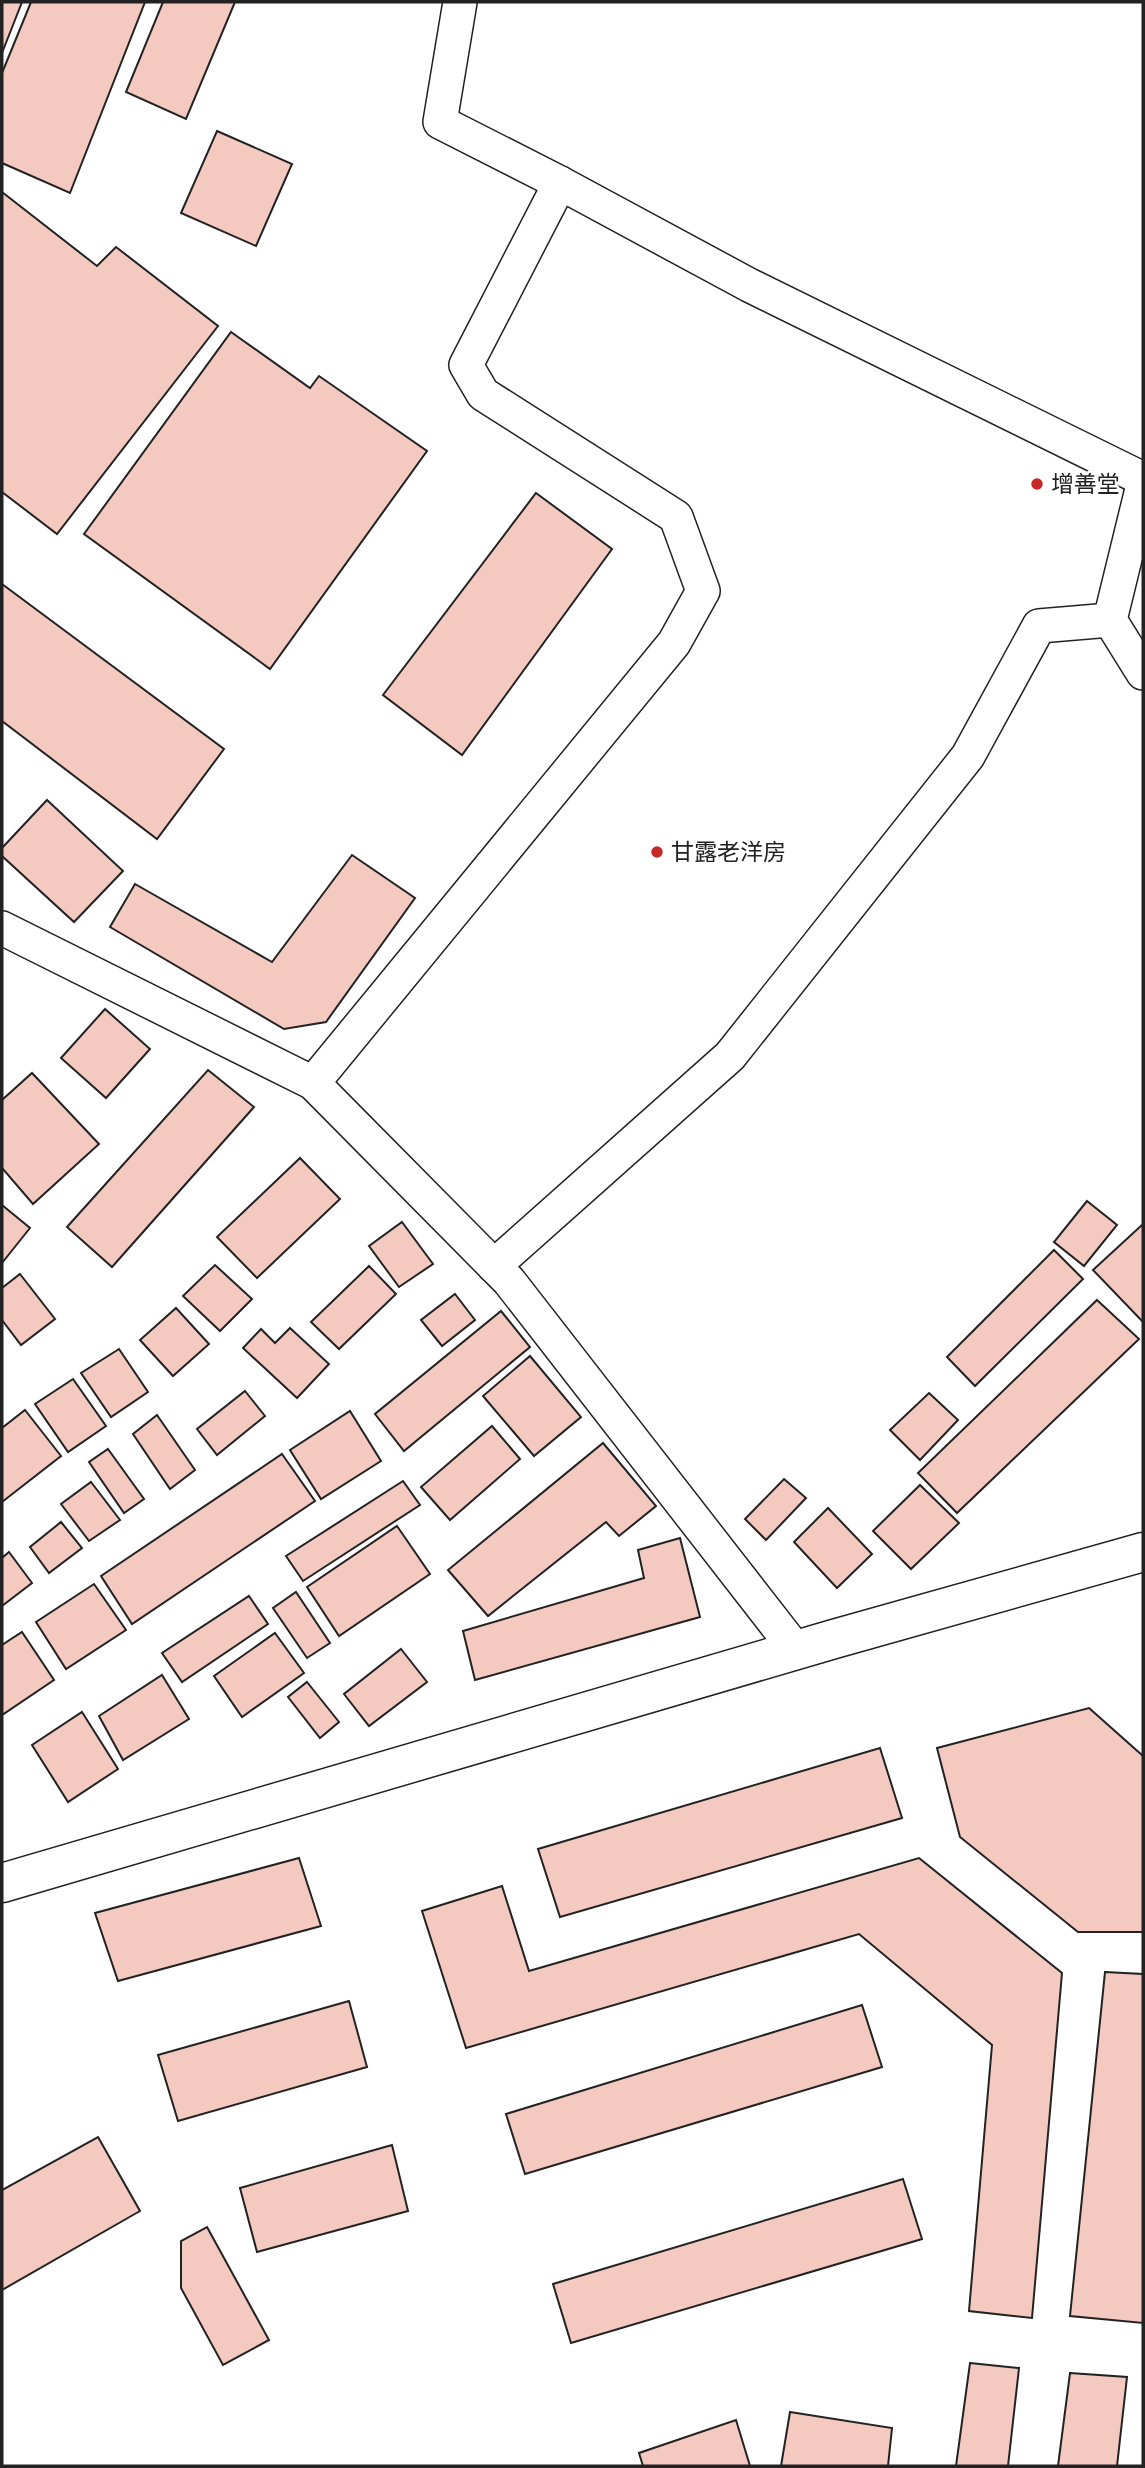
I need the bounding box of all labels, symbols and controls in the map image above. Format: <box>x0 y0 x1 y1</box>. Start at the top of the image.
place label: 增善堂 <box>1051 468 1120 501</box>
marker: 增善堂 <box>1029 476 1045 492</box>
place label: 甘露老洋房 <box>671 836 786 869</box>
marker: 甘露老洋房 <box>649 844 665 860</box>

